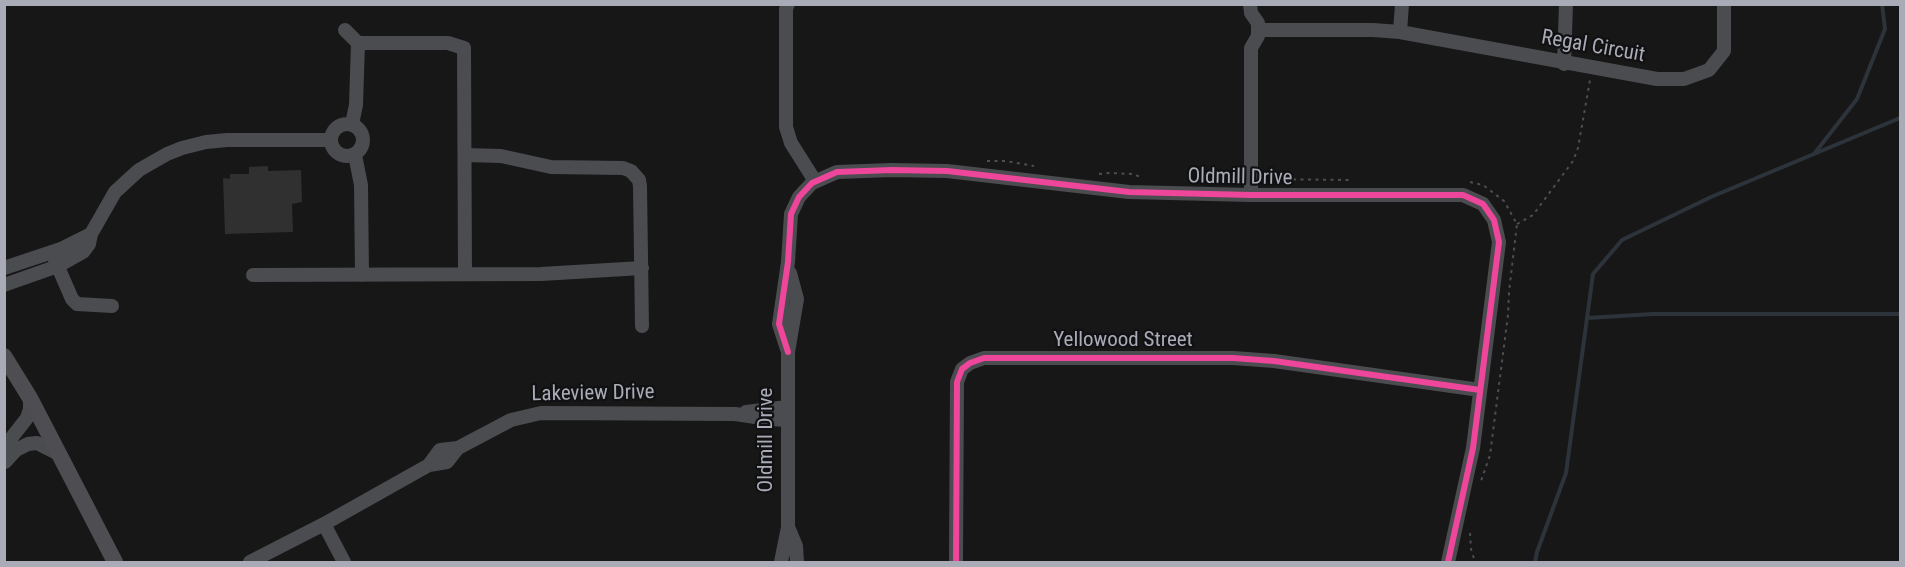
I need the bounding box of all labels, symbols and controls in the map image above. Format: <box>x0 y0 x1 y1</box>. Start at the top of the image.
street label: Regal Circuit <box>1539 25 1647 69</box>
street label: Oldmill Drive <box>1187 164 1293 192</box>
street label: Yellowood Street <box>1053 328 1193 354</box>
street label: Lakeview Drive <box>531 380 655 408</box>
street label: Oldmill Drive <box>754 388 780 492</box>

